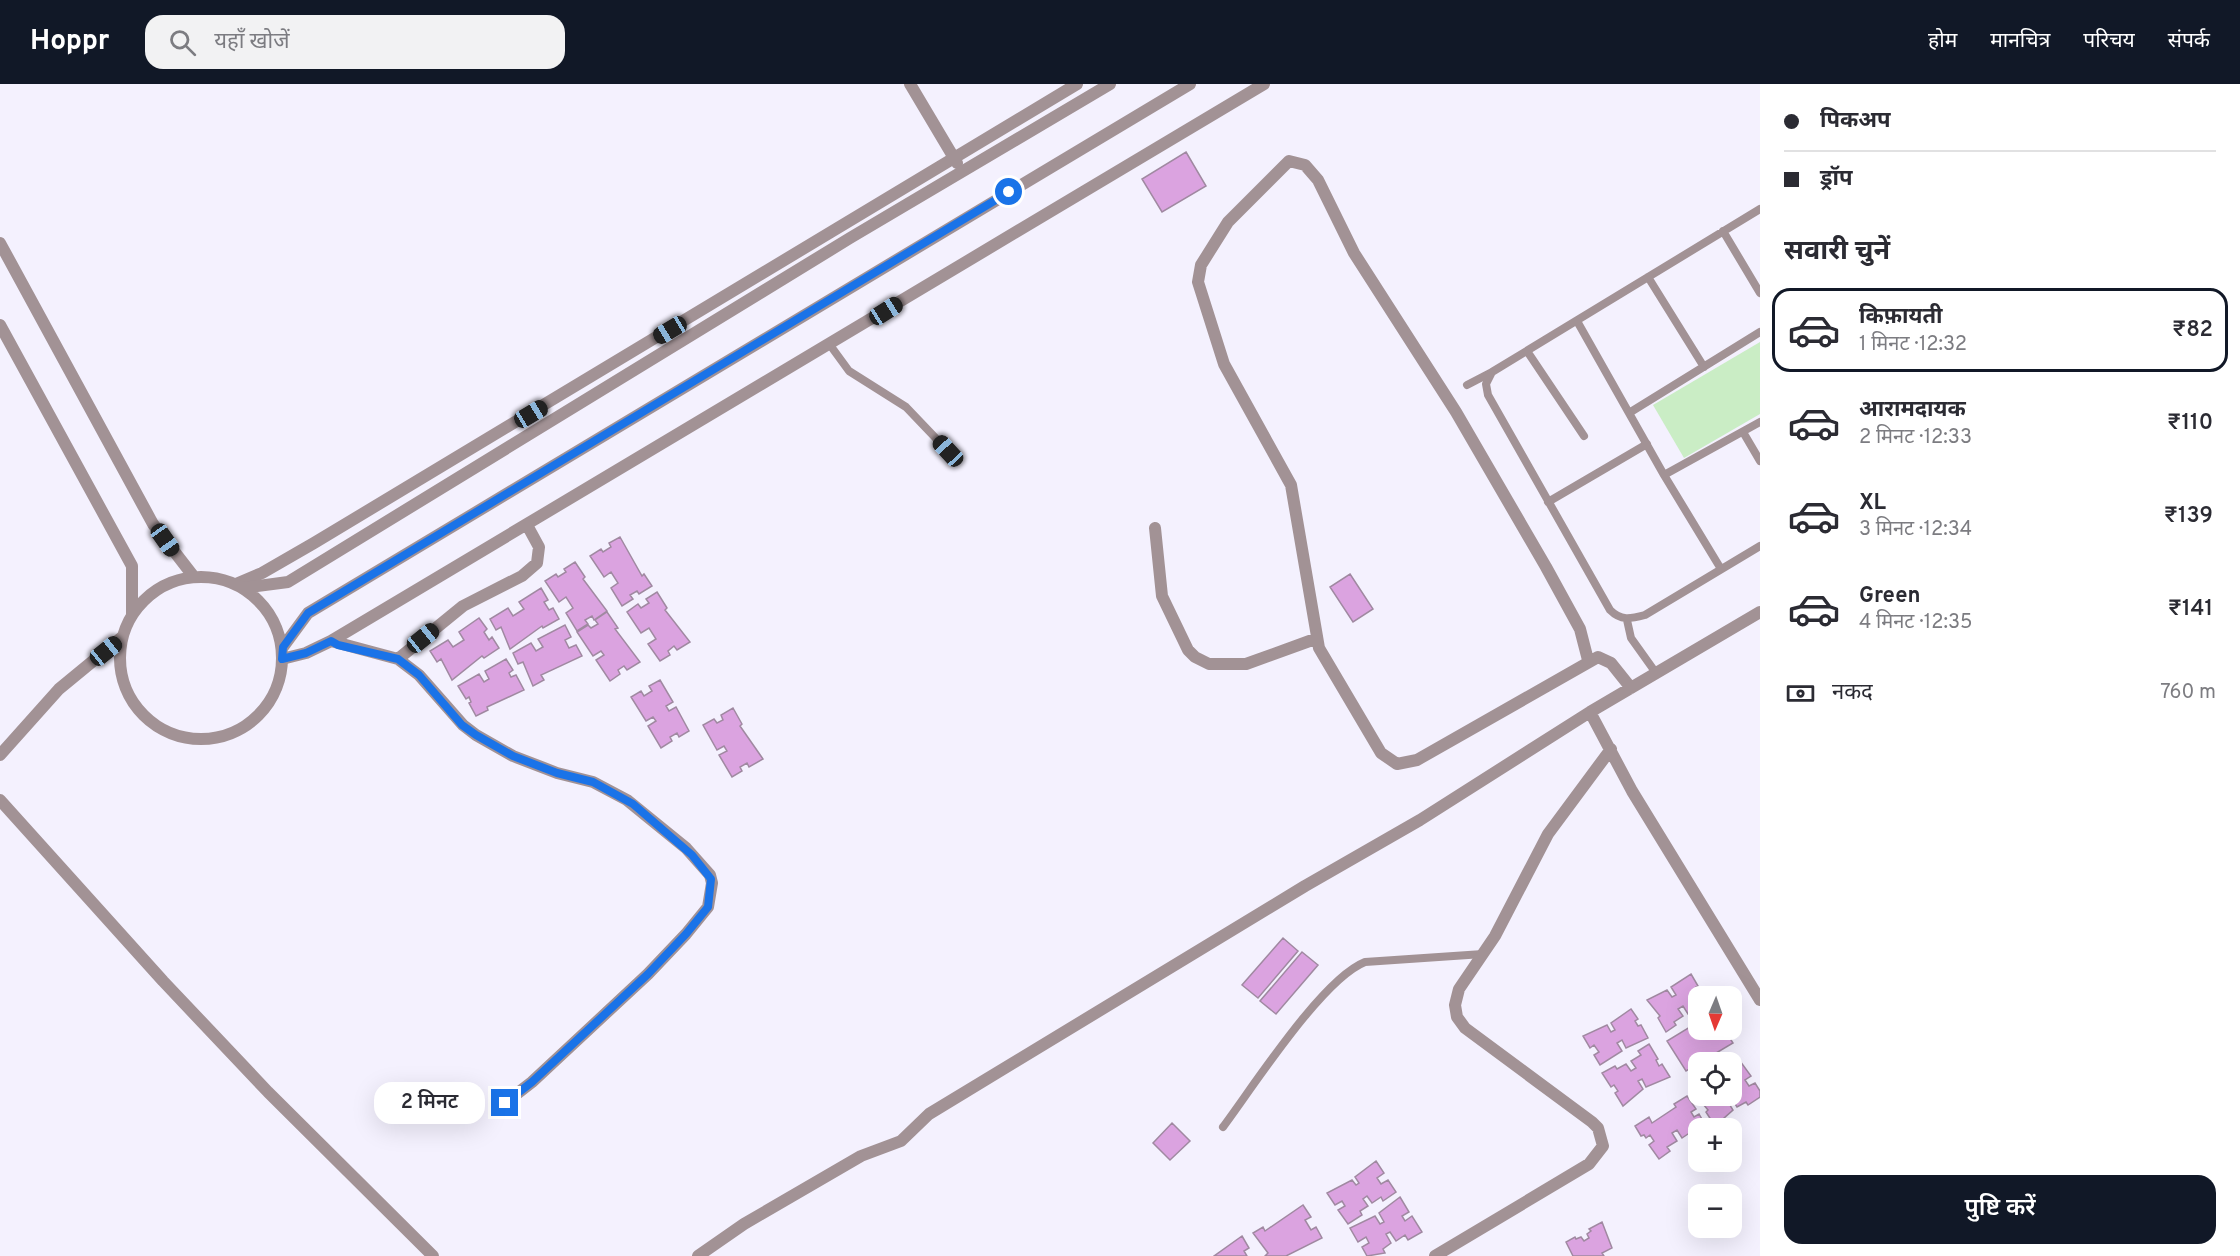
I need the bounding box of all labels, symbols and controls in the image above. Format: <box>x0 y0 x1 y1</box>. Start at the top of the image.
search box <box>145 15 565 69</box>
text: Hoppr <box>30 24 109 60</box>
icon: search <box>166 26 199 59</box>
text: होम <box>1928 28 1957 55</box>
text: मानचित्र <box>1990 28 2050 55</box>
text: परिचय <box>2083 28 2135 55</box>
text: संपर्क <box>2168 28 2210 55</box>
text: यहाँ खोजें <box>214 29 290 56</box>
text: पिकअप <box>1820 108 1891 135</box>
text: ड्रॉप <box>1820 166 1853 193</box>
route start <box>995 178 1022 205</box>
text: सवारी चुनें <box>1784 235 1890 269</box>
car <box>866 294 906 328</box>
icon: car <box>1787 303 1841 357</box>
text: किफ़ायती <box>1859 304 1943 331</box>
car <box>650 313 690 347</box>
text: ₹82 <box>2172 317 2213 344</box>
text: 1 मिनट · 12:32 <box>1859 332 1967 358</box>
icon: car <box>1787 396 1841 450</box>
car <box>511 397 551 431</box>
text: आरामदायक <box>1859 397 1966 424</box>
text: ₹110 <box>2167 410 2213 437</box>
text: 2 मिनट · 12:33 <box>1859 425 1972 451</box>
car <box>929 432 967 470</box>
icon: car <box>1787 489 1841 543</box>
text: XL <box>1859 490 1886 517</box>
text: ₹139 <box>2164 503 2213 530</box>
text: 3 मिनट · 12:34 <box>1859 517 1972 543</box>
car <box>147 520 183 560</box>
icon: car <box>1787 582 1841 636</box>
text: Green <box>1859 583 1921 610</box>
text: ₹141 <box>2168 596 2213 623</box>
text: 4 मिनट · 12:35 <box>1859 610 1973 636</box>
car <box>403 620 443 656</box>
car <box>86 633 126 669</box>
icon: cash <box>1784 677 1817 710</box>
text: नकद <box>1832 680 1873 707</box>
text: 760 m <box>2160 680 2216 706</box>
north arrow <box>1688 986 1742 1040</box>
map controls <box>1688 986 1742 1238</box>
button: locate <box>1688 1052 1742 1106</box>
callout: 2 मिनट <box>373 1082 484 1124</box>
route end <box>491 1089 518 1116</box>
text: 2 मिनट <box>401 1090 458 1116</box>
button: + <box>1688 1118 1742 1172</box>
button: पुष्टि करें <box>1784 1175 2216 1244</box>
button: − <box>1688 1184 1742 1238</box>

